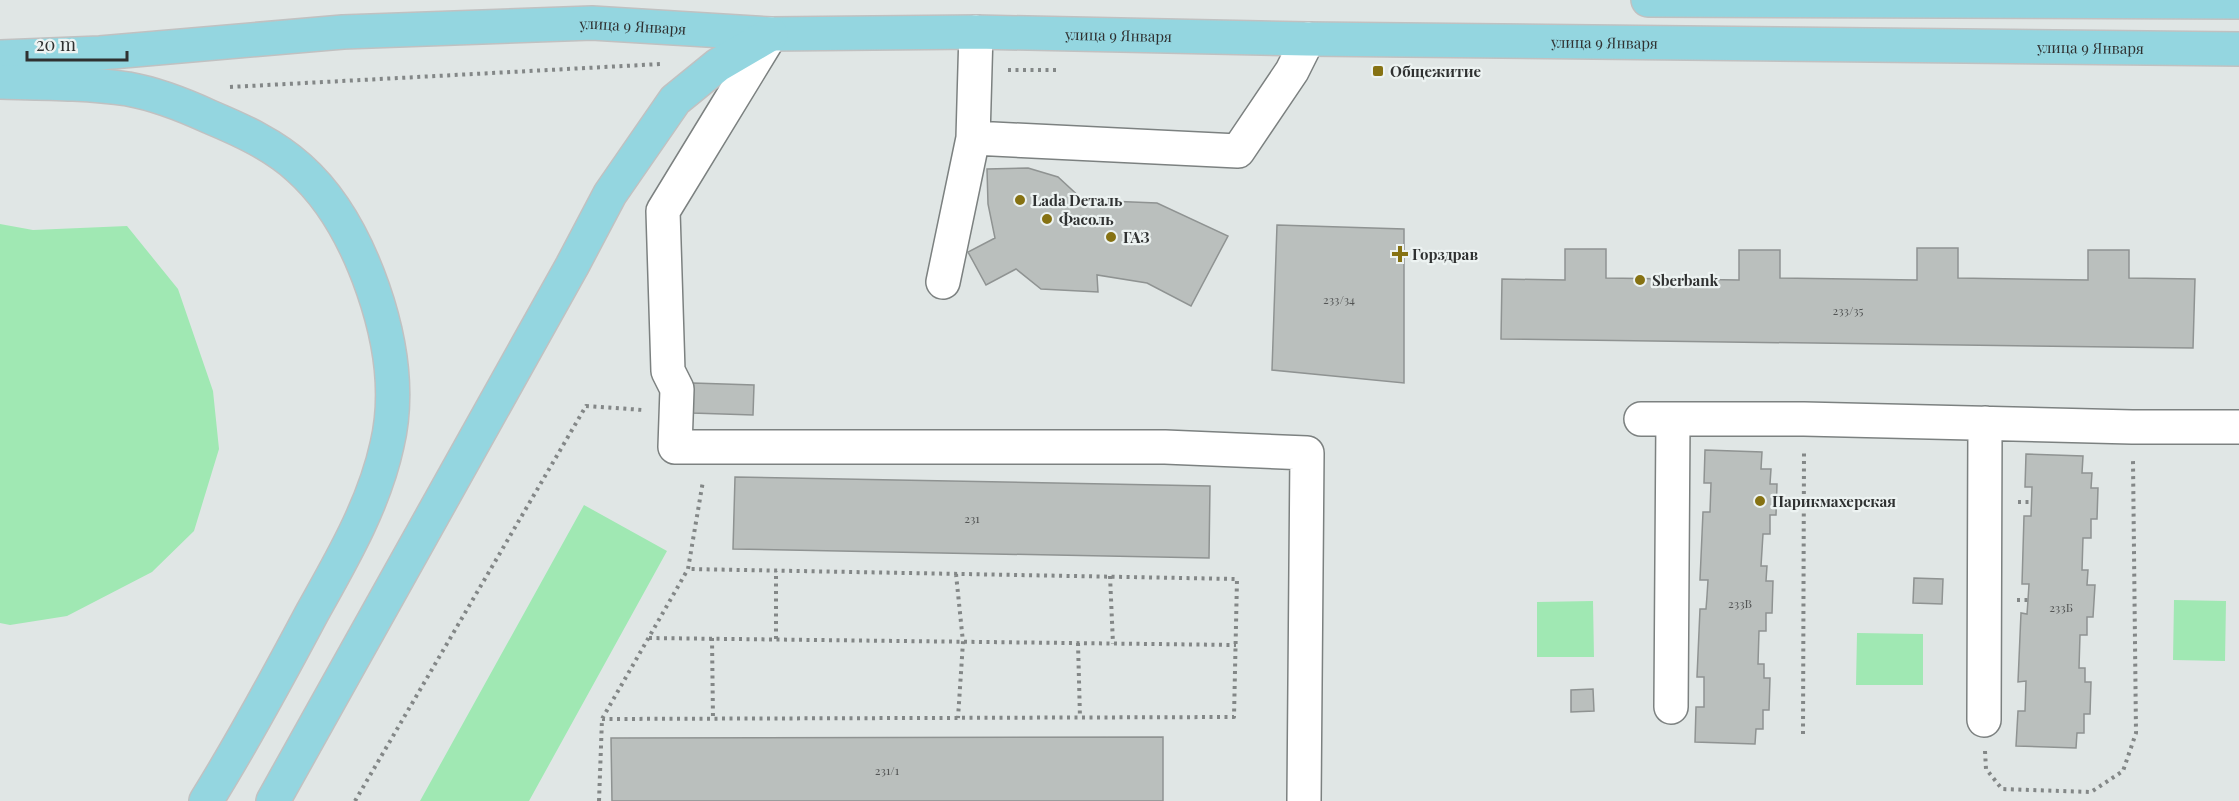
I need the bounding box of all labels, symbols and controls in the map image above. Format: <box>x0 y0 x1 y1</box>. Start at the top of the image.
street label: улица 9 Января <box>578 13 687 39</box>
scale bar <box>27 24 128 62</box>
street label: улица 9 Января <box>1064 24 1172 46</box>
text: 20 m <box>36 32 76 56</box>
street label: улица 9 Января <box>1550 32 1658 53</box>
street label: улица 9 Января <box>2036 37 2144 58</box>
place label: Общежитие <box>1390 61 1482 81</box>
marker: Общежитие <box>1371 64 1385 78</box>
place label: Lada Dеталь <box>1032 190 1123 210</box>
marker: Lada Dеталь <box>1013 193 1027 207</box>
place label: Фасоль <box>1059 209 1114 229</box>
marker: Фасоль <box>1040 212 1054 226</box>
place label: ГАЗ <box>1123 227 1150 247</box>
marker: ГАЗ <box>1104 230 1118 244</box>
place label: Горздрав <box>1412 244 1478 264</box>
marker: Горздрав <box>1393 247 1407 261</box>
place label: Sberbank <box>1652 270 1718 290</box>
marker: Sberbank <box>1633 273 1647 287</box>
house number: 233/34 <box>1323 291 1355 307</box>
house number: 233/35 <box>1832 302 1864 318</box>
place label: Парикмахерская <box>1772 491 1896 511</box>
marker: Парикмахерская <box>1753 494 1767 508</box>
house number: 231 <box>964 510 980 526</box>
house number: 233В <box>1728 595 1752 611</box>
house number: 233Б <box>2049 599 2073 615</box>
house number: 231/1 <box>875 762 900 778</box>

